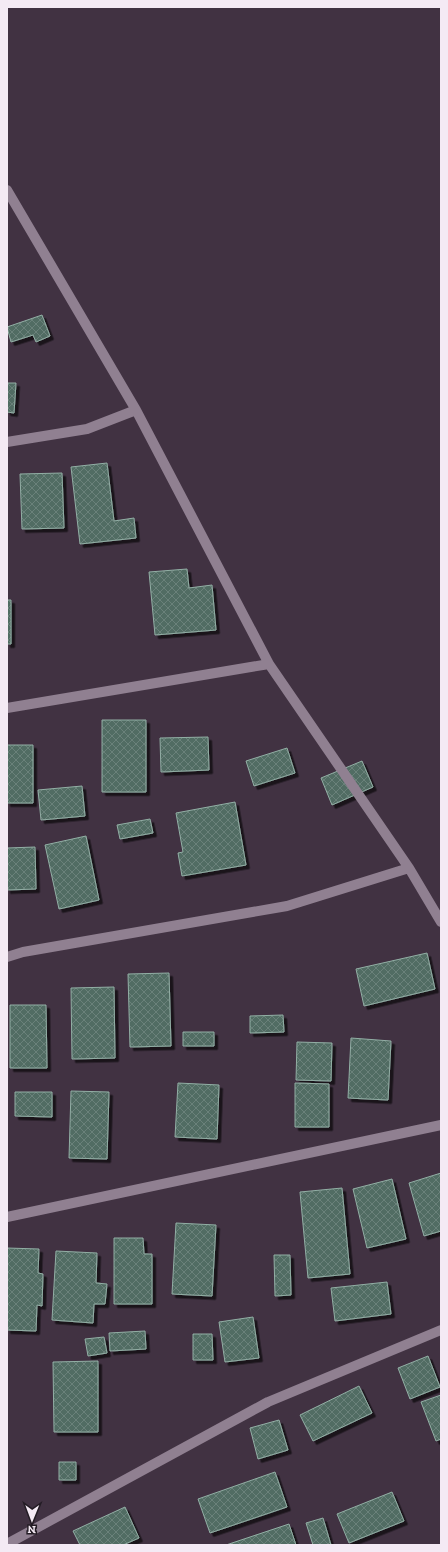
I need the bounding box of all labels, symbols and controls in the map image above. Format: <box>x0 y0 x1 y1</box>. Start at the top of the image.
north arrow <box>12 1500 52 1540</box>
text: N <box>27 1523 36 1536</box>

